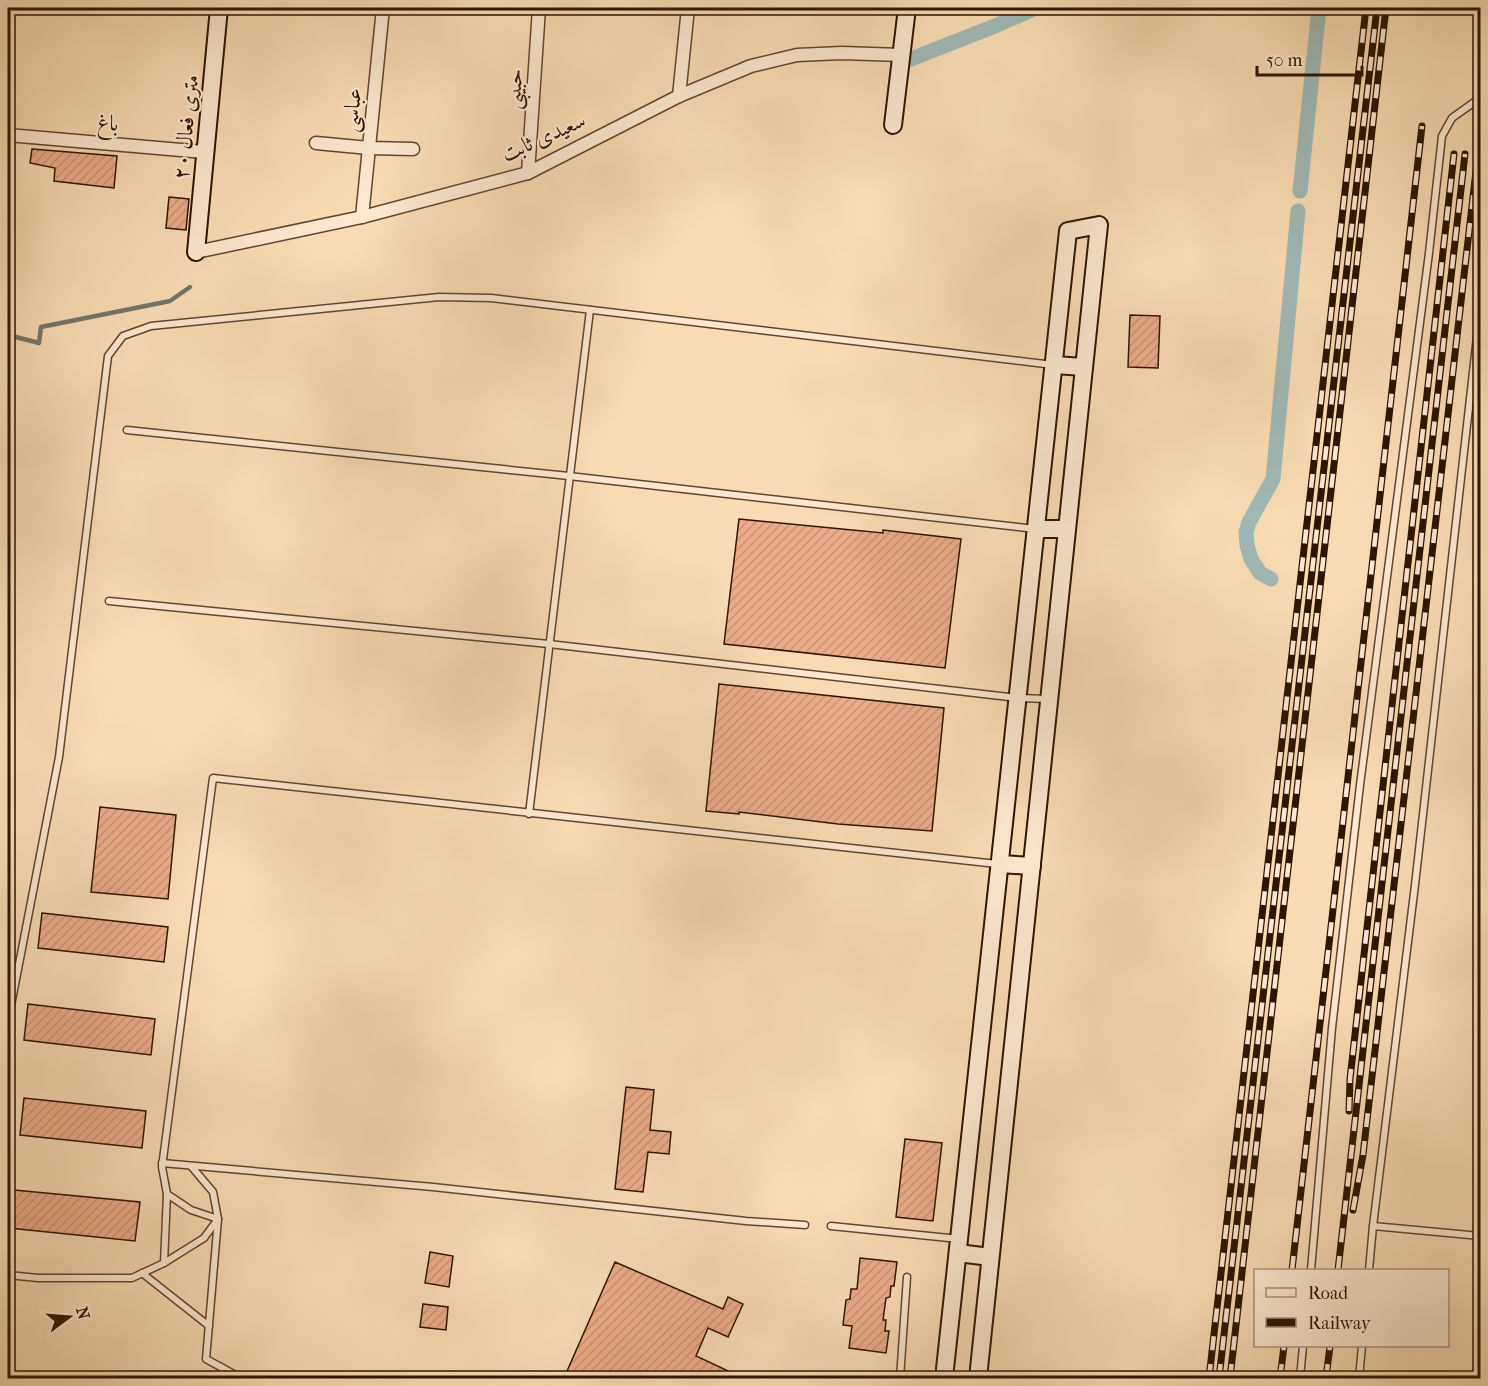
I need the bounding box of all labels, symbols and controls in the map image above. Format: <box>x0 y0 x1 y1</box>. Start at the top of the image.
scale bar <box>1257 39 1362 77</box>
text: 50 m <box>1266 50 1303 71</box>
street label: حبیبی <box>500 68 533 111</box>
street label: ۲۰ متری فعال <box>168 73 204 181</box>
street label: عباسی <box>337 87 369 134</box>
street label: سعیدی ثابت <box>497 107 590 167</box>
street label: باغ <box>96 109 120 142</box>
legend <box>1254 1269 1449 1347</box>
text: Road <box>1308 1283 1348 1304</box>
north arrow <box>39 1287 99 1347</box>
text: N <box>72 1305 94 1322</box>
text: Railway <box>1308 1313 1372 1334</box>

